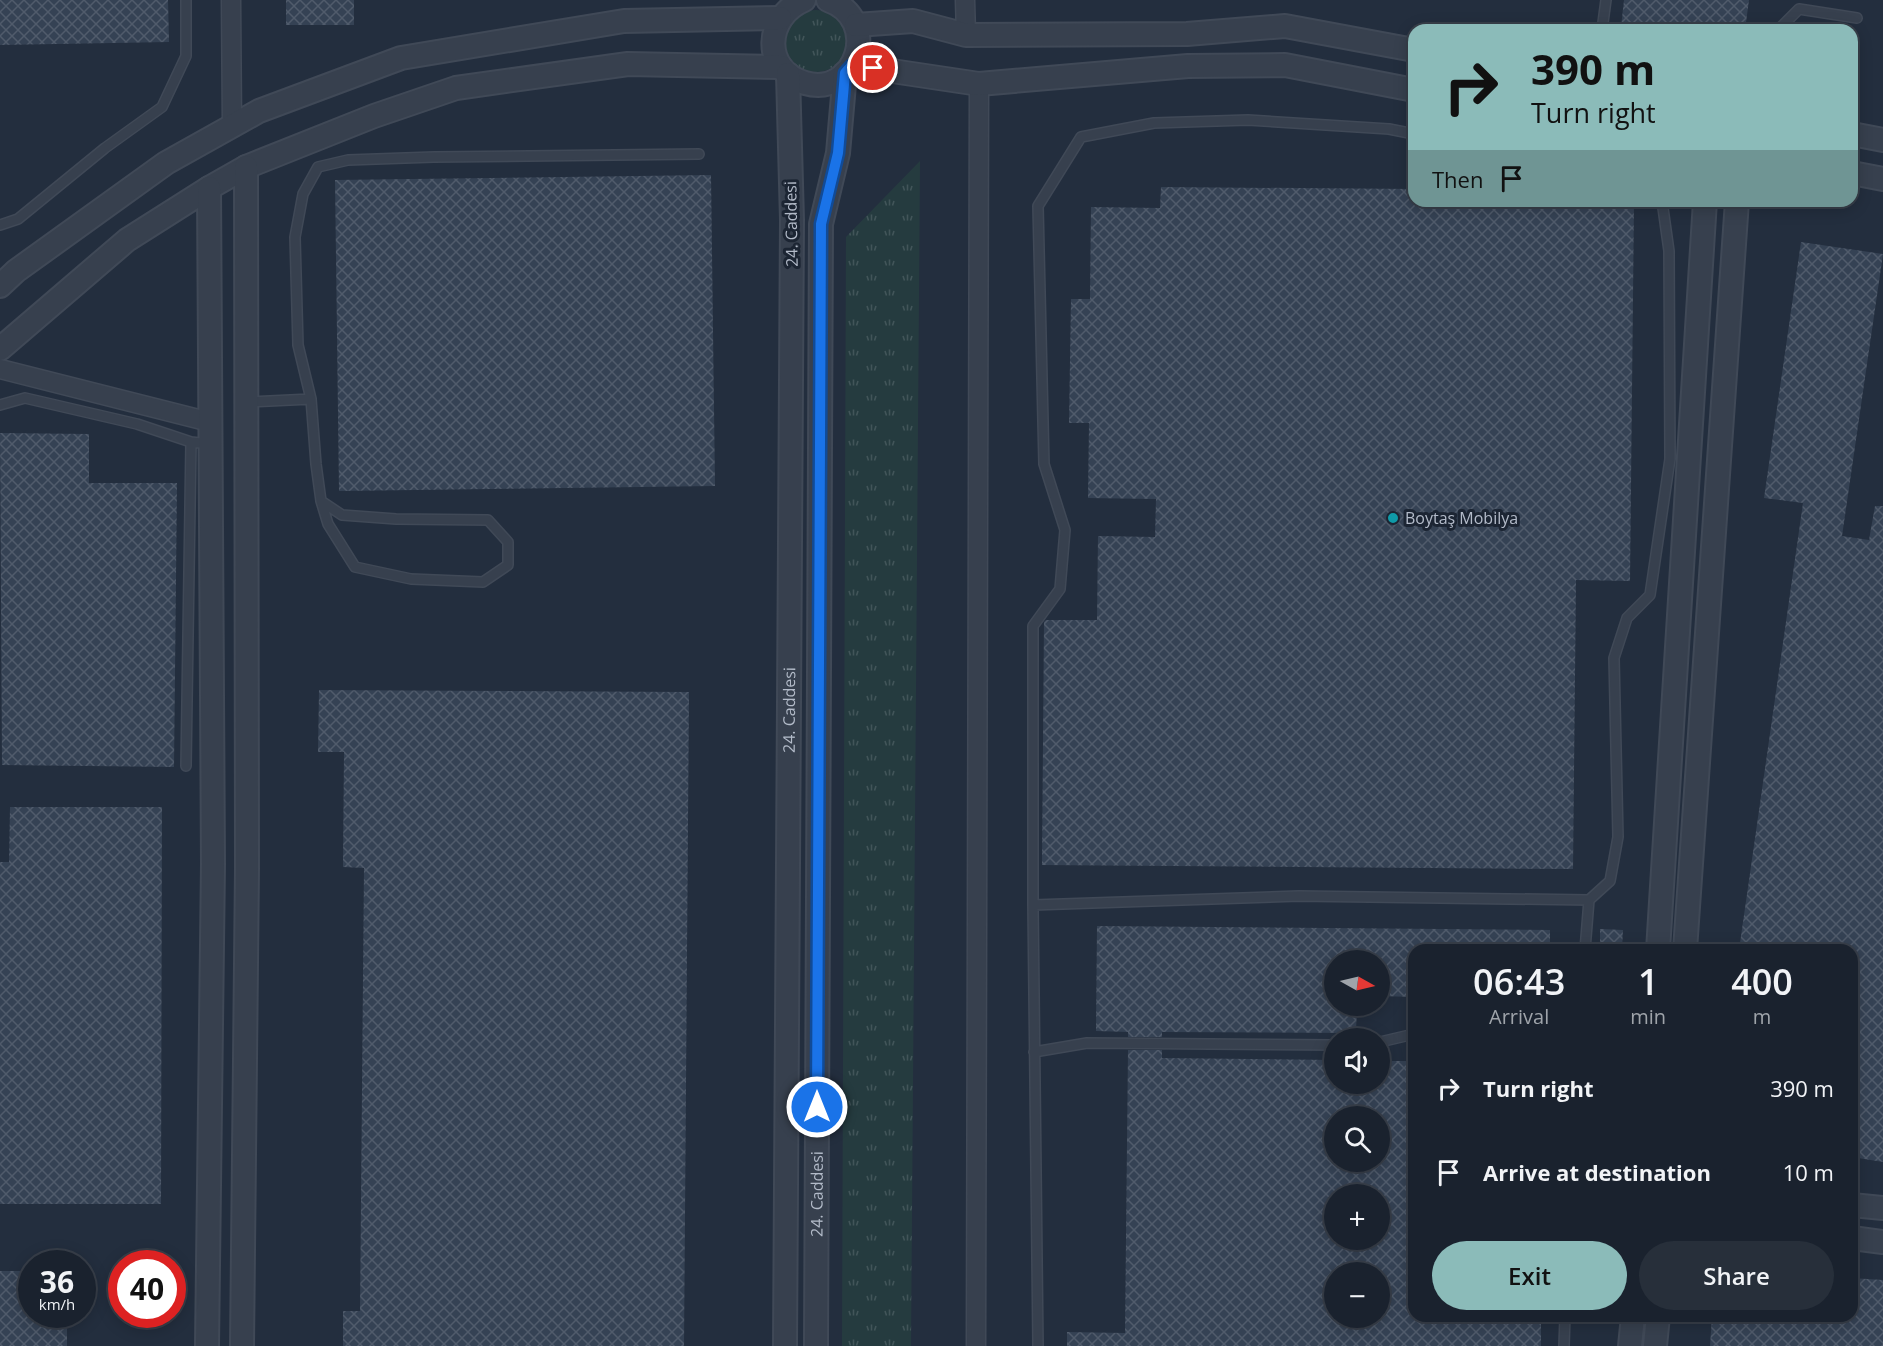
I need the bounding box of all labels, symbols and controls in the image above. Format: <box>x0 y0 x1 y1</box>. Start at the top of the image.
text: 390 m <box>1531 40 1655 97</box>
pin <box>847 42 898 93</box>
icon: right <box>1432 48 1510 126</box>
icon: arrive <box>856 51 889 84</box>
text: Turn right <box>1531 94 1656 131</box>
icon: arrive <box>1495 162 1528 195</box>
text: Then <box>1432 164 1483 194</box>
street label: 24. Caddesi <box>779 181 803 267</box>
place label: Boytaş Mobilya <box>1405 507 1518 529</box>
marker: Boytaş Mobilya <box>1386 511 1400 525</box>
street label: 24. Caddesi <box>778 667 800 753</box>
north arrow <box>1324 950 1390 1016</box>
map controls <box>1324 950 1390 1328</box>
text: 06:43 <box>1473 957 1565 1006</box>
text: 1 <box>1638 957 1659 1006</box>
text: 400 <box>1731 957 1793 1006</box>
text: Arrival <box>1489 1003 1549 1030</box>
text: min <box>1630 1003 1666 1030</box>
text: m <box>1753 1003 1771 1030</box>
button: sound <box>1324 1028 1390 1094</box>
icon: right <box>1432 1072 1465 1105</box>
text: Turn right <box>1483 1073 1594 1103</box>
text: 390 m <box>1770 1073 1834 1103</box>
position arrow <box>785 1075 849 1139</box>
button: search <box>1324 1106 1390 1172</box>
street label: 24. Caddesi <box>805 1151 828 1237</box>
icon: arrive <box>1432 1156 1465 1189</box>
text: Arrive at destination <box>1483 1157 1711 1187</box>
text: 10 m <box>1783 1157 1834 1187</box>
button: + <box>1324 1184 1390 1250</box>
button: Exit <box>1432 1241 1627 1310</box>
button: Share <box>1639 1241 1834 1310</box>
speed limit sign: 40 <box>108 1250 186 1328</box>
text: 36 <box>40 1261 74 1302</box>
button: − <box>1324 1262 1390 1328</box>
text: km/h <box>39 1294 75 1314</box>

